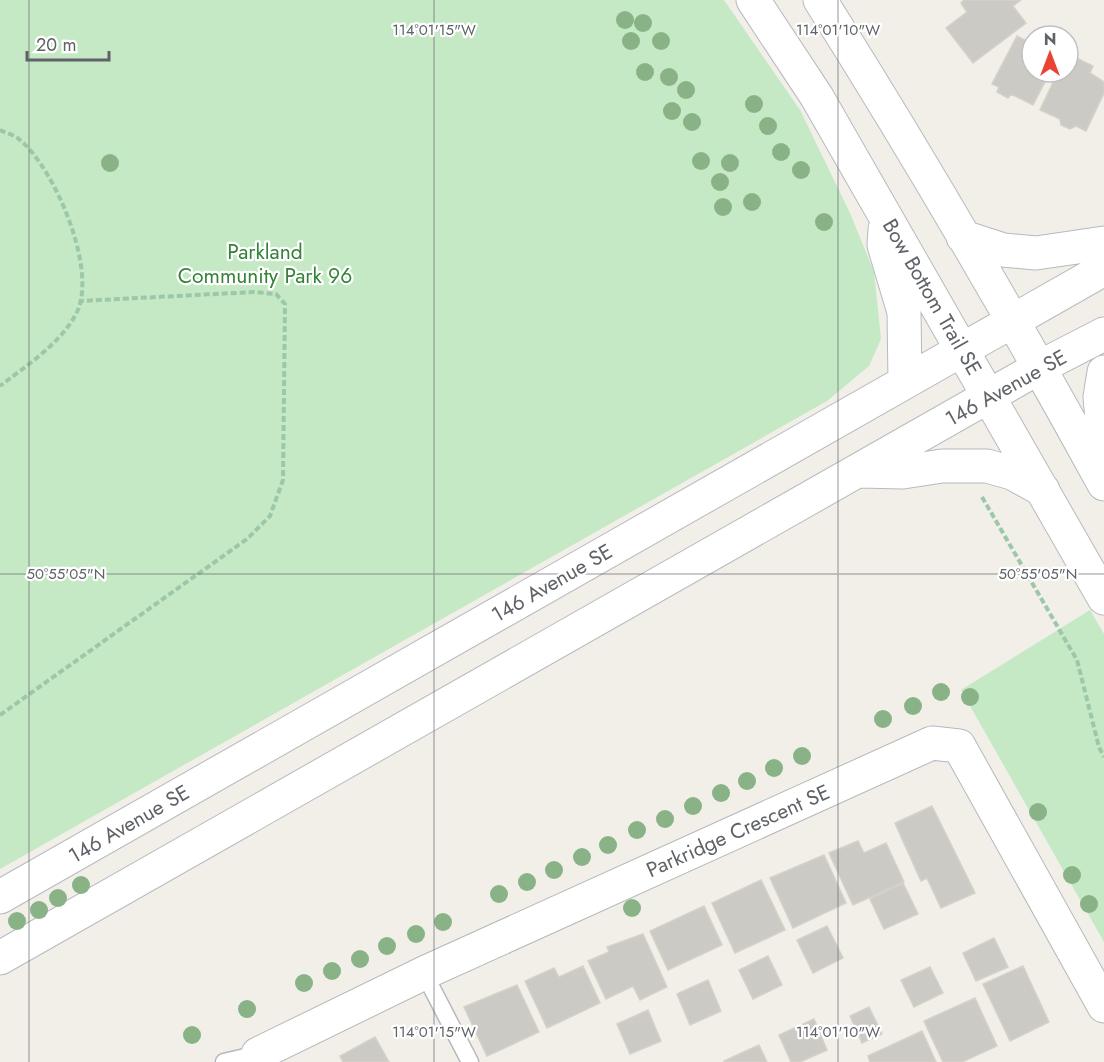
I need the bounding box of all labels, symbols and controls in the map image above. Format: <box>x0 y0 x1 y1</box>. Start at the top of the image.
text: 114°01'15"W <box>392 19 476 41</box>
text: 114°01'10"W <box>796 19 880 41</box>
scale bar <box>27 24 110 62</box>
north arrow <box>1020 24 1080 84</box>
text: N <box>1044 28 1056 51</box>
text: 20 m <box>36 32 76 58</box>
street label: Bow Bottom Trail SE <box>875 213 989 381</box>
park label: Parkland Community Park 96 <box>178 237 352 291</box>
street label: 146 Avenue SE <box>940 342 1072 434</box>
street label: 146 Avenue SE <box>486 536 618 630</box>
text: 50°55'05"N <box>27 563 105 585</box>
text: 50°55'05"N <box>999 563 1077 585</box>
street label: 146 Avenue SE <box>63 777 195 871</box>
street label: Parkridge Crescent SE <box>641 777 835 885</box>
text: 114°01'15"W <box>392 1021 476 1043</box>
text: 114°01'10"W <box>796 1021 880 1043</box>

